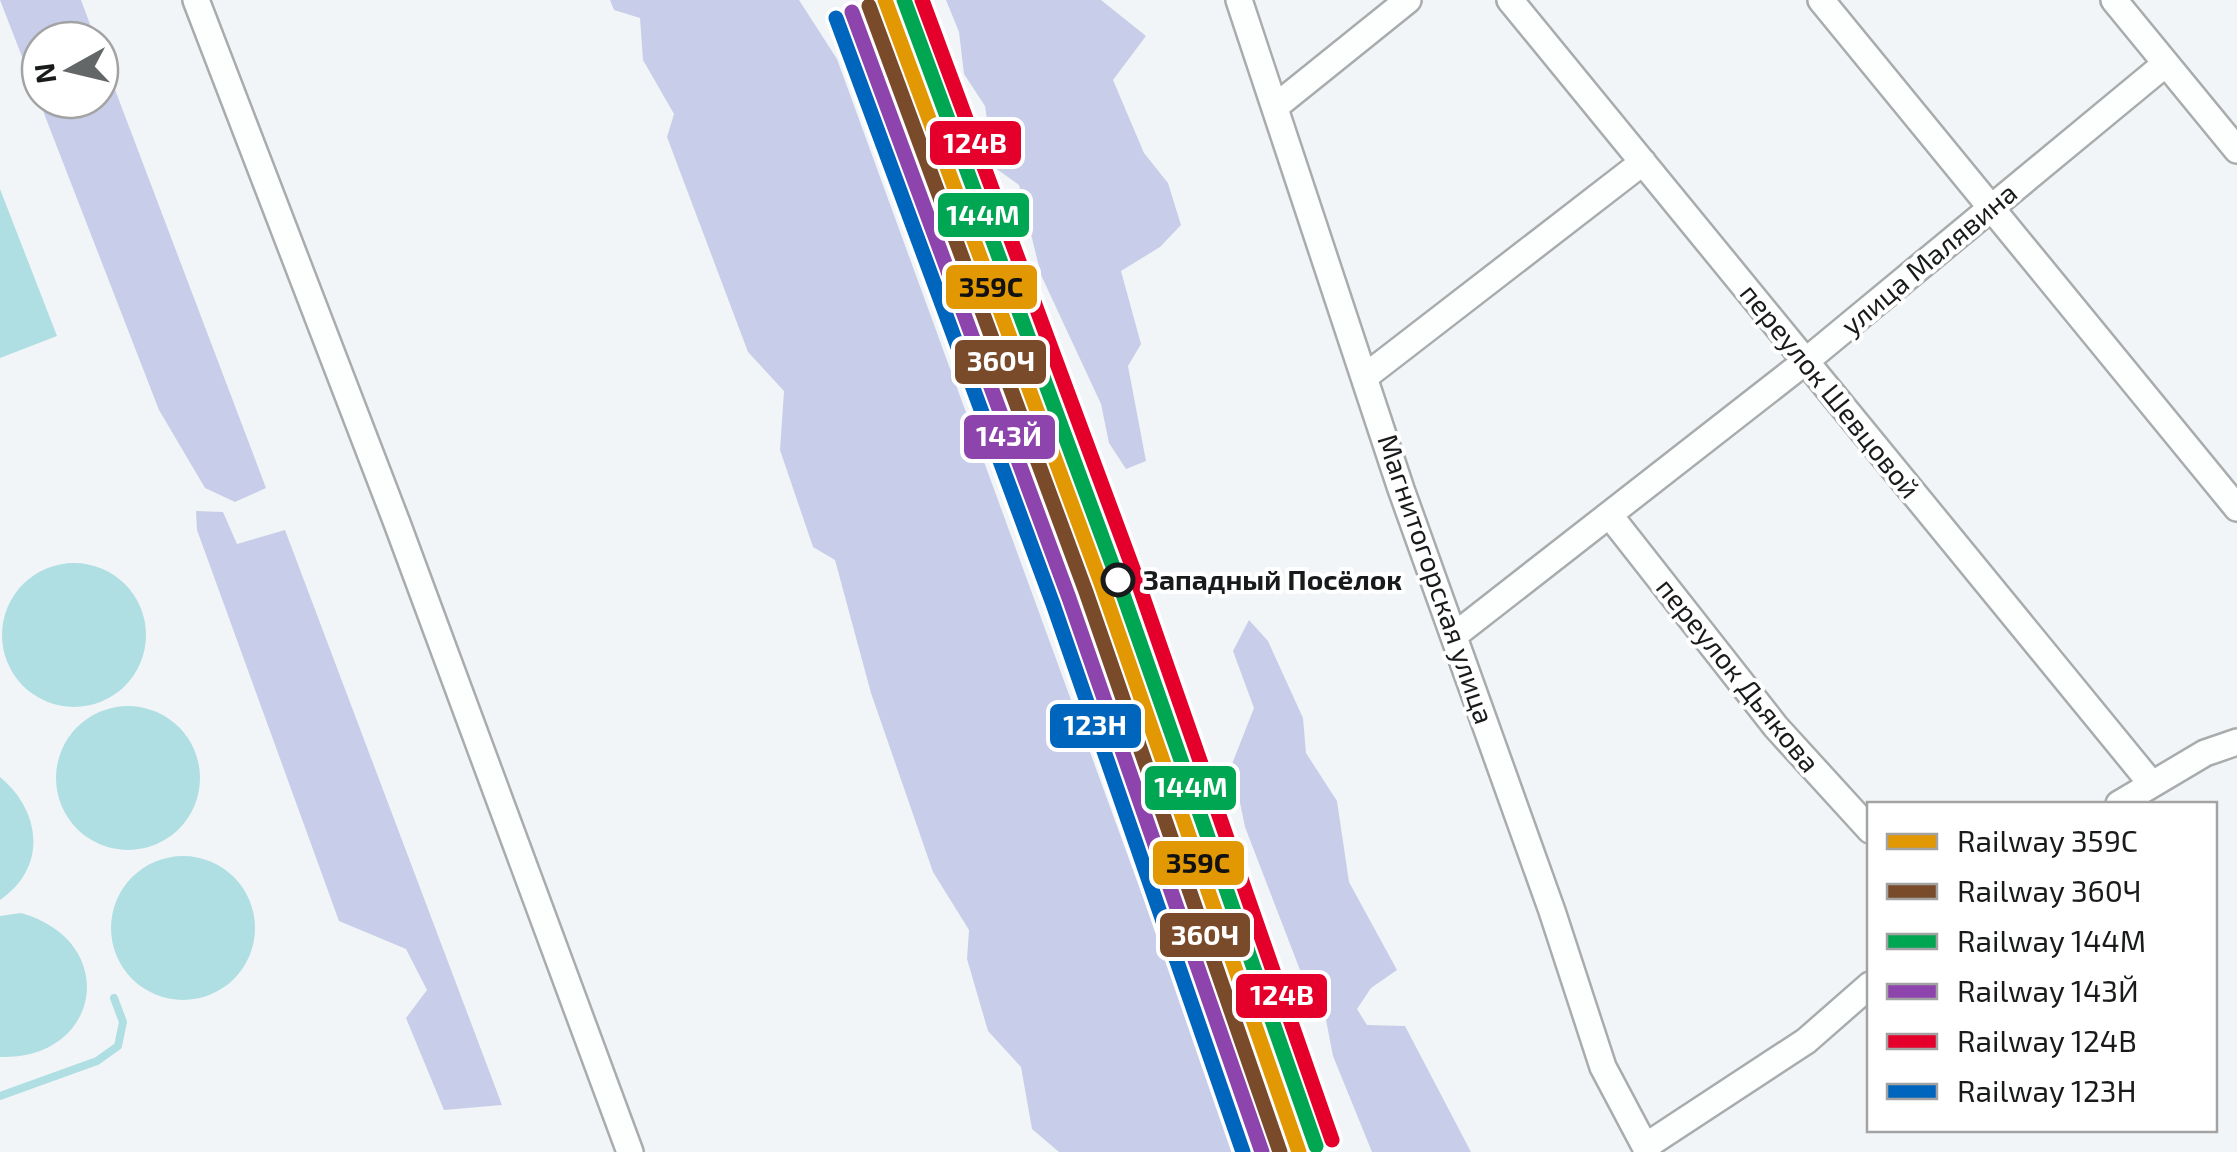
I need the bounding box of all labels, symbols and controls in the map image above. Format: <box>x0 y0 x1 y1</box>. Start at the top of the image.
north arrow <box>20 20 120 120</box>
text: N <box>26 61 62 86</box>
line badge: 124В <box>928 119 1023 167</box>
text: 124В <box>943 125 1007 159</box>
street label: улица Малявина <box>1834 175 2023 342</box>
line badge: 144М <box>936 191 1031 239</box>
text: 144М <box>946 197 1020 231</box>
line badge: 359С <box>944 263 1039 311</box>
text: 359С <box>959 269 1023 303</box>
street label: переулок Шевцовой <box>1734 276 1928 505</box>
line badge: 360Ч <box>953 338 1048 386</box>
text: 360Ч <box>967 343 1035 377</box>
line badge: 143Й <box>962 413 1057 461</box>
text: 143Й <box>976 418 1042 452</box>
street label: Магнитогорская улица <box>1371 429 1503 728</box>
place label: Западный Посёлок <box>1143 562 1402 596</box>
marker: Западный Посёлок <box>1102 564 1134 596</box>
street label: переулок Дьякова <box>1650 570 1828 778</box>
line badge: 123Н <box>1048 702 1143 750</box>
text: 123Н <box>1063 707 1127 741</box>
line badge: 144М <box>1143 764 1238 812</box>
text: 144М <box>1154 769 1228 803</box>
legend <box>1867 802 2217 1132</box>
text: Railway 359С <box>1957 822 2138 858</box>
line badge: 359С <box>1151 839 1246 887</box>
text: 359С <box>1166 845 1230 879</box>
text: Railway 360Ч <box>1957 872 2142 908</box>
line badge: 360Ч <box>1158 911 1252 959</box>
text: 360Ч <box>1171 917 1239 951</box>
text: Railway 144М <box>1957 922 2146 958</box>
line badge: 124В <box>1234 972 1329 1020</box>
text: Railway 143Й <box>1957 972 2139 1008</box>
text: 124В <box>1250 977 1314 1011</box>
text: Railway 124В <box>1957 1022 2137 1058</box>
text: Railway 123Н <box>1957 1072 2136 1108</box>

